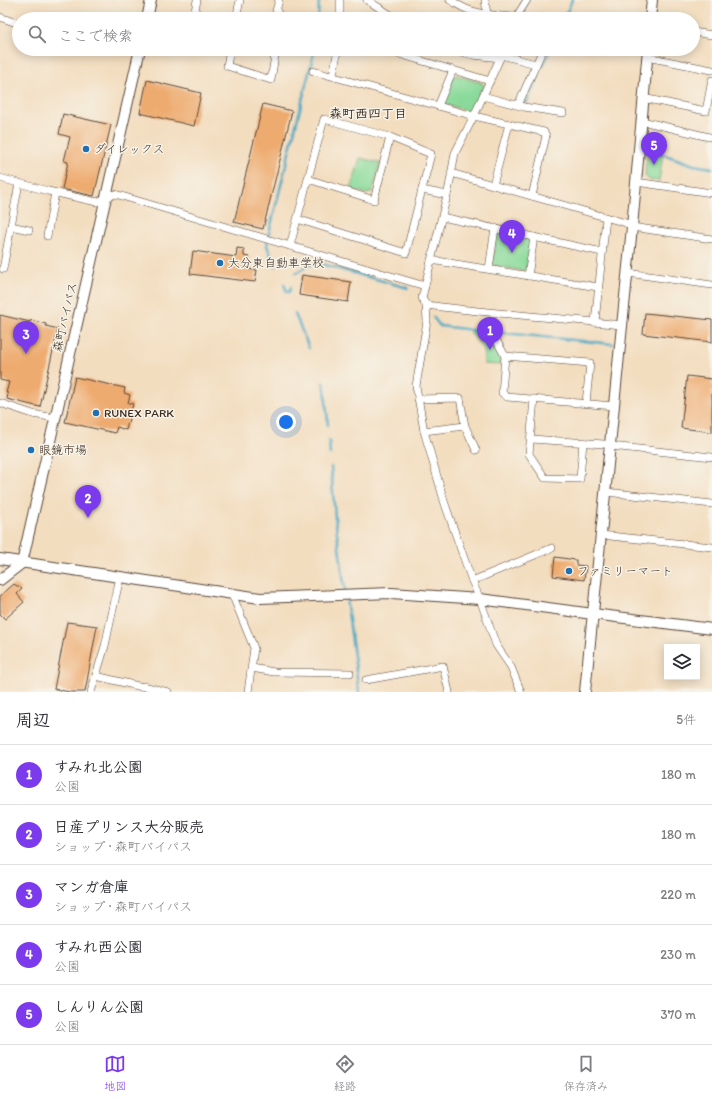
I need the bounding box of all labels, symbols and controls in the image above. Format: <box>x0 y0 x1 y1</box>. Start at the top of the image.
search box <box>12 12 700 56</box>
icon: search <box>26 23 48 45</box>
text: ここで検索 <box>58 27 133 45</box>
district label: 森町西四丁目 <box>329 106 407 121</box>
pin: 5 <box>641 132 667 165</box>
place label: ダイレックス <box>94 142 165 156</box>
marker: ダイレックス <box>81 144 91 154</box>
pin: 4 <box>499 220 525 253</box>
place label: 大分東自動車学校 <box>228 256 324 270</box>
marker: 大分東自動車学校 <box>215 258 225 268</box>
street label: 森町バイパス <box>50 280 80 354</box>
pin: 1 <box>477 317 503 350</box>
pin: 3 <box>13 321 39 354</box>
place label: RUNEX PARK <box>104 406 174 420</box>
marker: RUNEX PARK <box>91 408 101 418</box>
your location <box>276 412 296 432</box>
place label: 眼鏡市場 <box>39 443 87 457</box>
marker: 眼鏡市場 <box>26 445 36 455</box>
pin: 2 <box>75 485 101 518</box>
place label: ファミリーマート <box>577 564 673 578</box>
marker: ファミリーマート <box>564 566 574 576</box>
map controls <box>664 644 700 680</box>
button: layers <box>664 644 700 680</box>
text: 周辺 <box>16 710 50 730</box>
text: 5件 <box>676 712 696 727</box>
text: すみれ北公園 <box>54 758 143 776</box>
text: 1 <box>26 767 32 782</box>
text: 180 m <box>661 767 696 782</box>
text: 公園 <box>54 779 80 794</box>
text: 日産プリンス大分販売 <box>54 818 204 836</box>
text: 2 <box>26 827 32 842</box>
text: 180 m <box>661 827 696 842</box>
text: ショップ · 森町バイパス <box>54 839 192 854</box>
text: マンガ倉庫 <box>54 878 129 896</box>
text: 3 <box>25 887 33 902</box>
text: 220 m <box>660 887 696 902</box>
text: ショップ · 森町バイパス <box>54 899 192 914</box>
text: すみれ西公園 <box>54 938 143 956</box>
text: 4 <box>25 947 33 962</box>
text: 230 m <box>660 947 696 962</box>
text: 公園 <box>54 959 80 974</box>
text: しんりん公園 <box>54 998 144 1016</box>
text: 5 <box>26 1007 32 1022</box>
text: 370 m <box>661 1007 696 1022</box>
text: 公園 <box>54 1019 80 1034</box>
tab: 地図 <box>104 1053 126 1093</box>
tab: 経路 <box>334 1053 356 1093</box>
tab: 保存済み <box>564 1053 608 1093</box>

